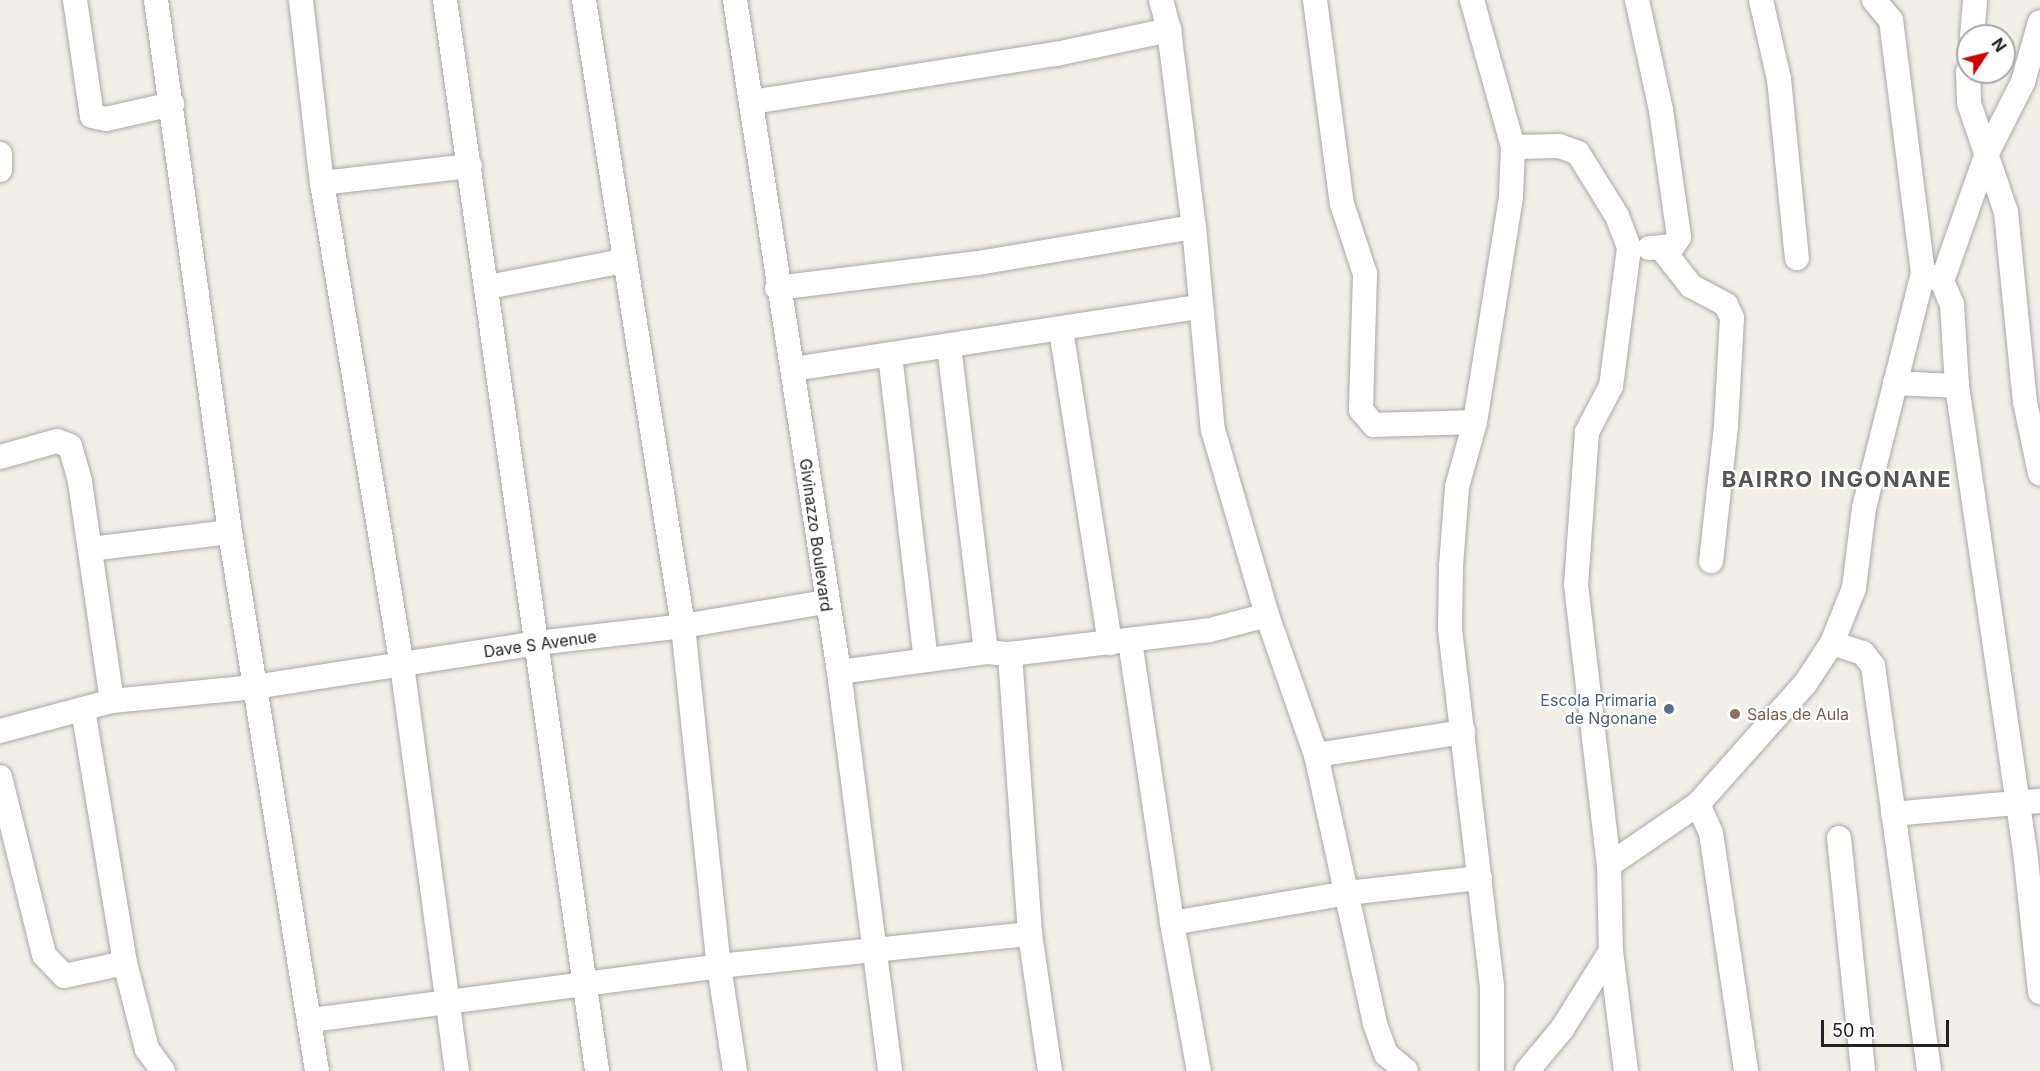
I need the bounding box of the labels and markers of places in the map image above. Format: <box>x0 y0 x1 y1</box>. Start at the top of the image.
place label: Escola Primaria de Ngonane <box>1540 690 1657 728</box>
marker: Escola Primaria de Ngonane <box>1662 702 1676 716</box>
place label: Salas de Aula <box>1747 704 1849 724</box>
marker: Salas de Aula <box>1728 707 1742 721</box>

